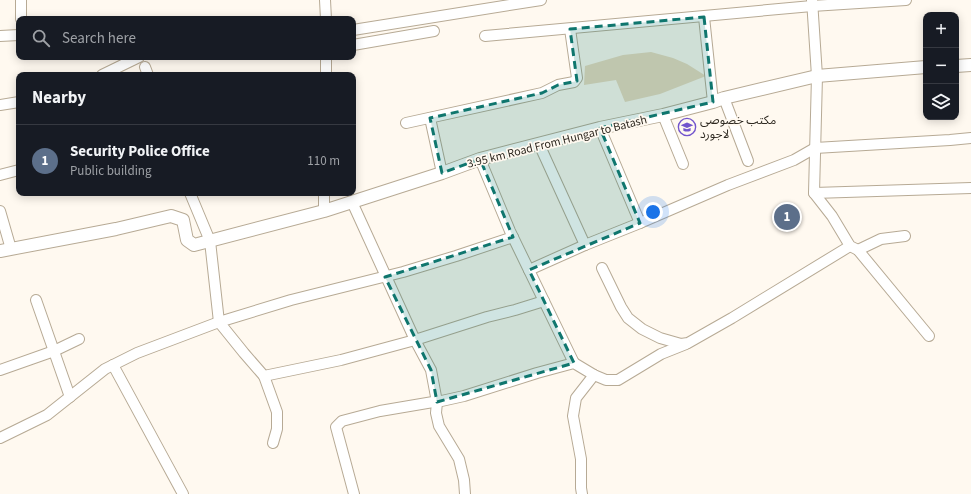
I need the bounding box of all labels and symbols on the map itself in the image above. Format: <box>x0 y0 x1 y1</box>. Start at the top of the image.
street label: 3.95 km Road From Hungar to Batash <box>465 111 649 173</box>
place label: مکتب خصوصی لاجورد <box>700 112 776 143</box>
school or university icon: مکتب خصوصی لاجورد <box>677 117 697 137</box>
your location <box>643 202 663 222</box>
pin: 1 <box>774 202 800 232</box>

